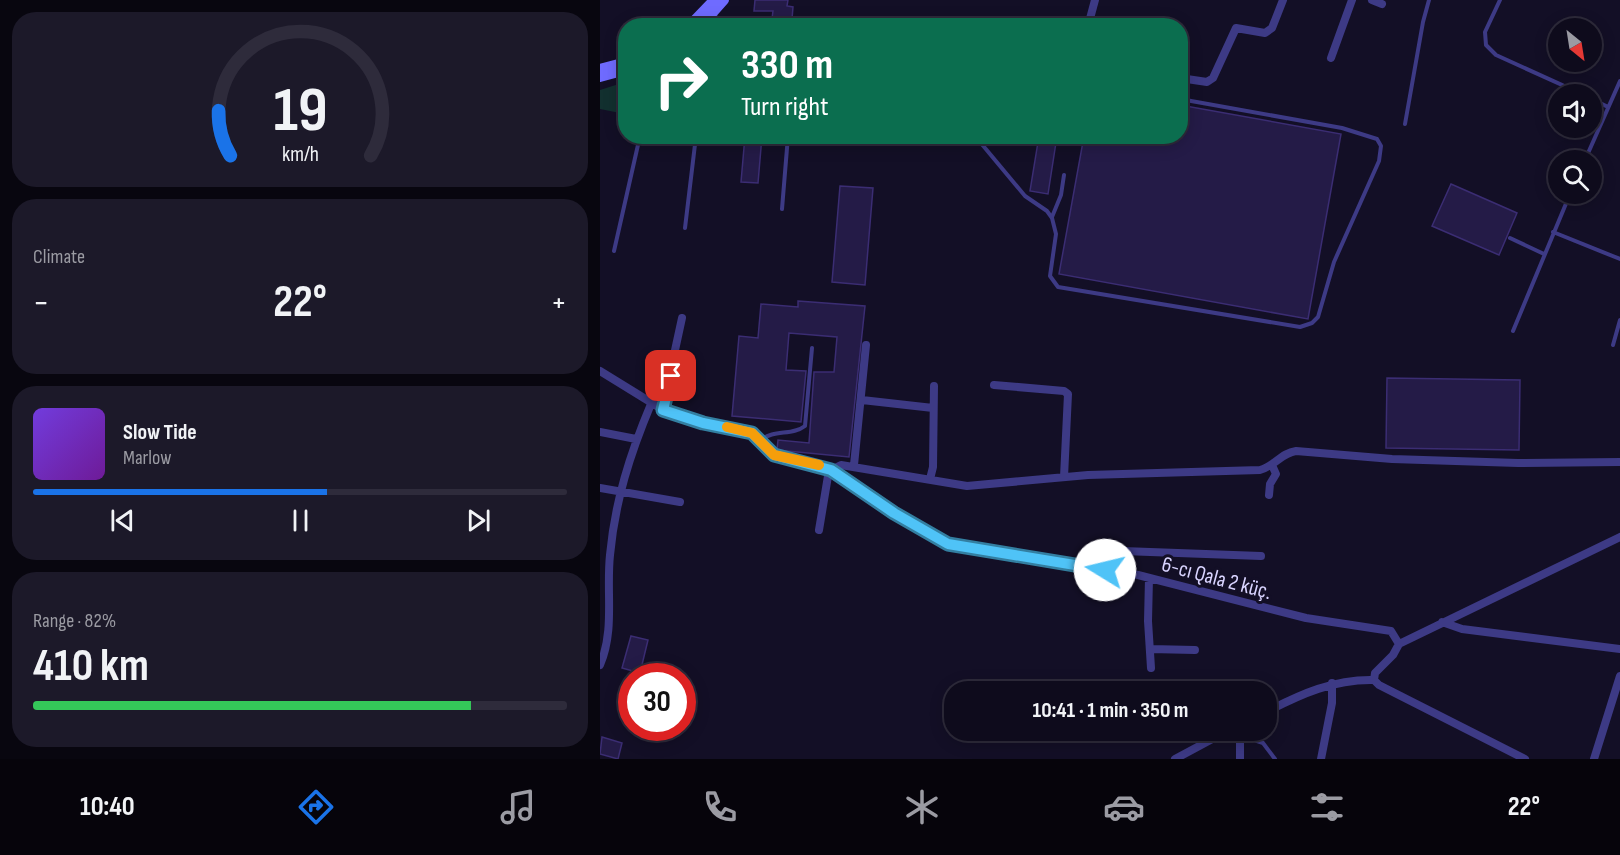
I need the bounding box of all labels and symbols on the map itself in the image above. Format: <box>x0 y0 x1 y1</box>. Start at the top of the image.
north arrow <box>1548 18 1602 72</box>
pin <box>645 350 696 401</box>
position arrow <box>1073 538 1137 602</box>
street label: 6-cı Qala 2 küç. <box>1159 551 1275 606</box>
speed limit sign: 30 <box>618 663 696 741</box>

